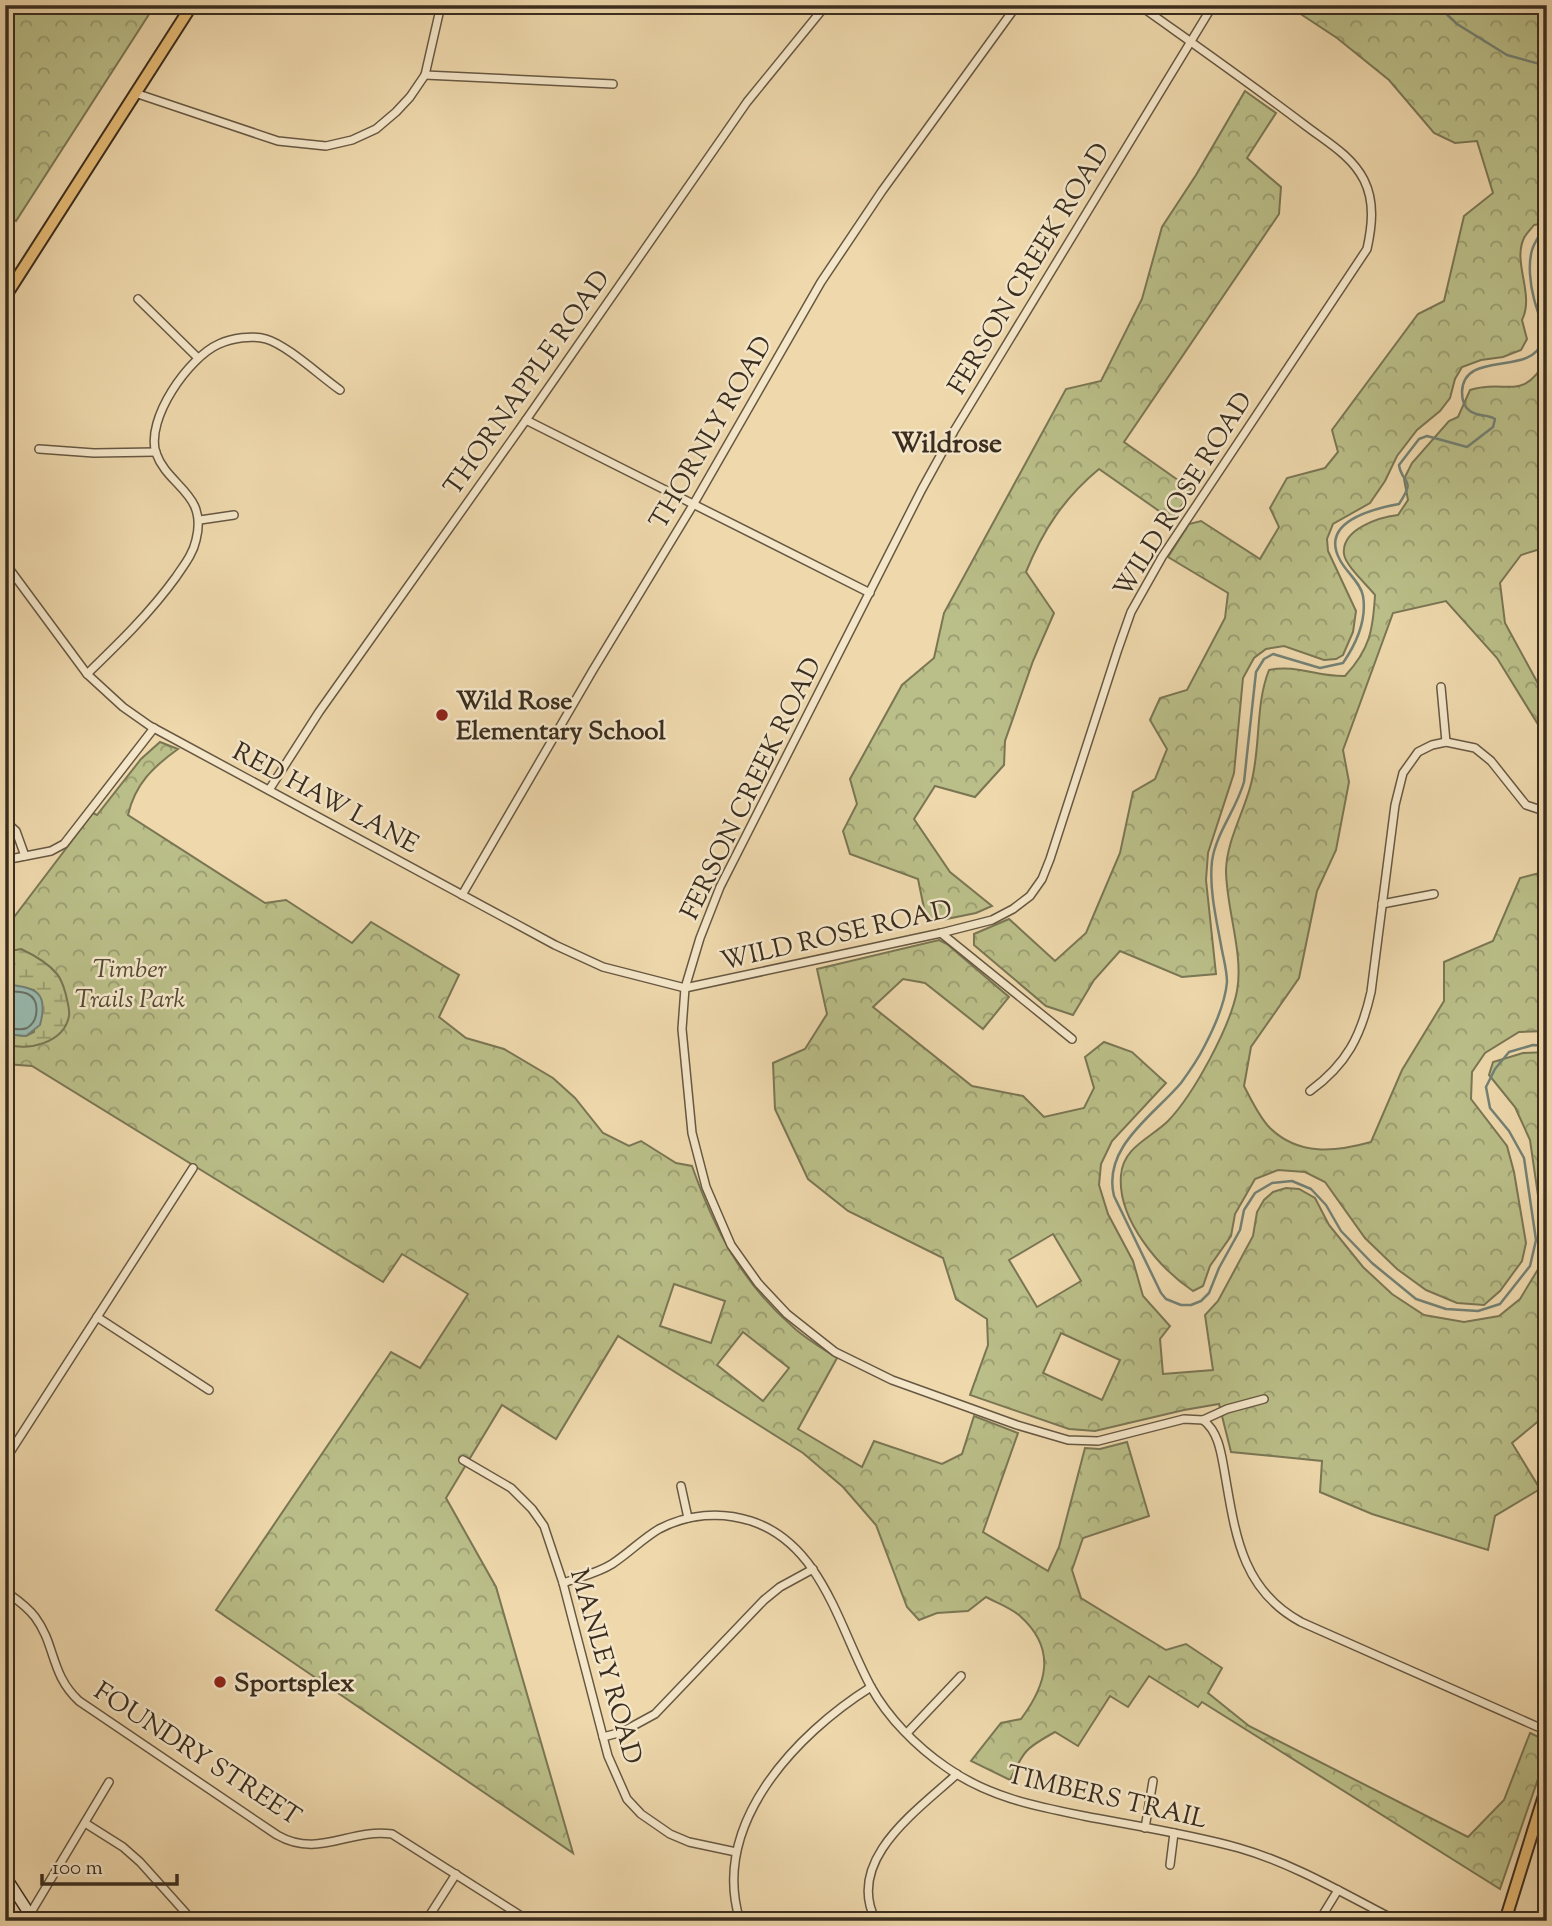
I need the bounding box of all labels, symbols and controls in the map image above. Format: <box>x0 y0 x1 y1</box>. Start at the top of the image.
street label: FERSON CREEK ROAD <box>940 136 1120 402</box>
street label: THORNAPPLE ROAD <box>436 263 620 504</box>
street label: THORNLY ROAD <box>642 330 783 537</box>
street label: WILD ROSE ROAD <box>1106 385 1262 605</box>
district label: Wildrose <box>892 425 1002 465</box>
street label: FERSON CREEK ROAD <box>673 652 832 927</box>
place label: Wild Rose Elementary School <box>456 684 666 751</box>
marker: Wild Rose Elementary School <box>434 707 450 723</box>
street label: RED HAW LANE <box>225 734 425 864</box>
street label: WILD ROSE ROAD <box>717 892 956 981</box>
park label: Timber Trails Park <box>75 952 185 1019</box>
street label: MANLEY ROAD <box>559 1565 650 1769</box>
place label: Sportsplex <box>234 1666 354 1703</box>
street label: FOUNDRY STREET <box>86 1674 308 1836</box>
marker: Sportsplex <box>212 1674 228 1690</box>
street label: TIMBERS TRAIL <box>1003 1757 1210 1840</box>
scale bar <box>42 1842 177 1886</box>
text: 100 m <box>52 1854 103 1884</box>

